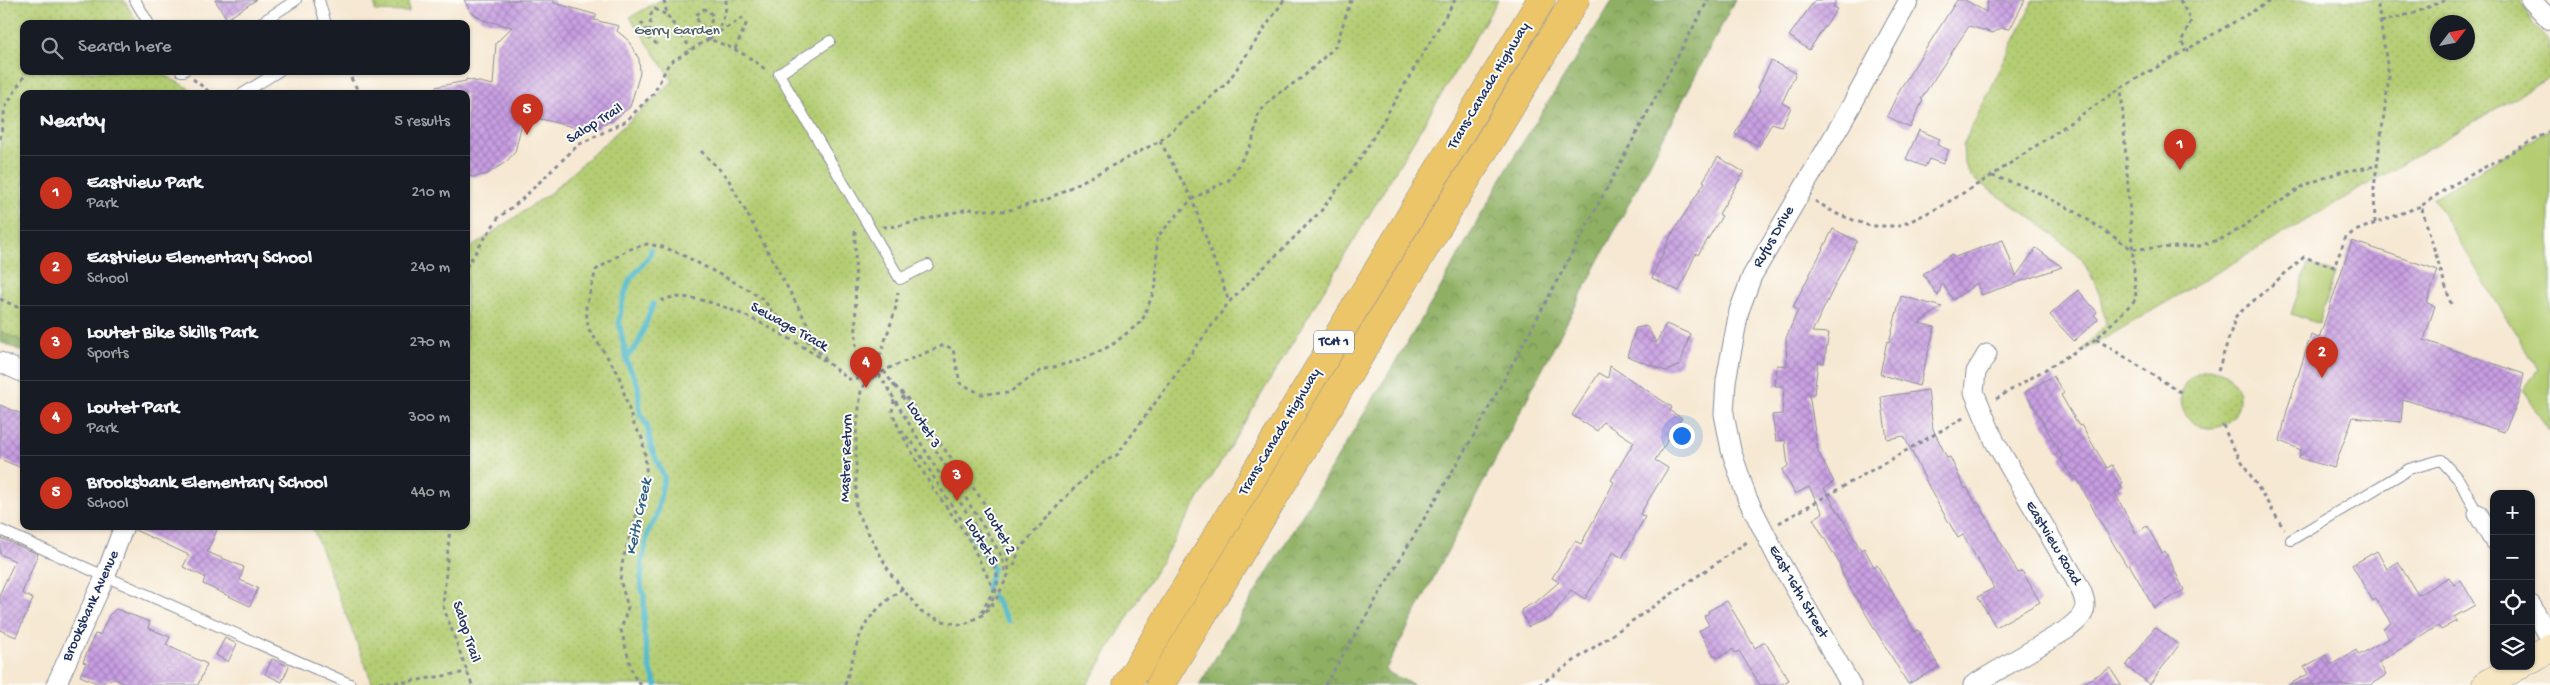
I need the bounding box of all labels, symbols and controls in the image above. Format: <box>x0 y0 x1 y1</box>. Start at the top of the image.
north arrow <box>2430 15 2475 60</box>
street label: Trans-Canada Highway <box>1443 19 1534 154</box>
search box <box>20 20 470 75</box>
park label: Gerry Garden <box>634 22 720 40</box>
icon: search <box>38 34 66 62</box>
text: Search here <box>78 36 172 59</box>
pin: 5 <box>511 94 543 135</box>
street label: Salop Trail <box>563 100 627 148</box>
text: Nearby <box>40 110 105 135</box>
text: 5 results <box>395 113 450 132</box>
pin: 1 <box>2164 129 2196 170</box>
text: Eastview Park <box>87 172 202 195</box>
text: 1 <box>53 184 59 203</box>
text: 210 m <box>411 184 450 203</box>
text: Park <box>87 195 118 214</box>
street label: Rufus Drive <box>1749 203 1799 271</box>
text: Eastview Elementary School <box>87 247 312 270</box>
text: 2 <box>52 259 60 278</box>
text: 240 m <box>410 259 450 278</box>
text: School <box>87 270 129 289</box>
street label: Sewage Track <box>747 298 832 356</box>
text: Loutet Bike Skills Park <box>87 322 257 345</box>
road number: TCH 1 <box>1314 331 1354 354</box>
text: 3 <box>52 334 60 353</box>
text: 270 m <box>410 334 450 353</box>
pin: 2 <box>2306 337 2338 378</box>
text: Sports <box>87 345 129 364</box>
pin: 4 <box>850 347 882 388</box>
street label: Trans-Canada Highway <box>1234 365 1325 500</box>
text: Loutet Park <box>87 397 179 420</box>
street label: Loutet 3 <box>902 398 944 452</box>
text: 4 <box>52 409 60 428</box>
text: 300 m <box>408 409 450 428</box>
street label: Master Return <box>836 414 858 502</box>
text: Park <box>87 420 118 439</box>
your location <box>1669 423 1695 449</box>
pin: 3 <box>941 460 973 501</box>
text: Brooksbank Elementary School <box>87 472 328 495</box>
water label: Keith Creek <box>623 475 658 557</box>
text: 5 <box>52 484 60 503</box>
text: 440 m <box>411 484 450 503</box>
map controls <box>2490 490 2535 670</box>
button: + <box>2490 490 2535 535</box>
text: School <box>87 495 129 514</box>
street label: Eastview Road <box>2021 498 2086 589</box>
street label: Loutet 2 <box>979 504 1019 558</box>
street label: Loutet 5 <box>960 515 1002 569</box>
button: − <box>2490 535 2535 580</box>
street label: East 16th Street <box>1764 542 1833 643</box>
street label: Brooksbank Avenue <box>58 548 124 665</box>
button: locate <box>2490 580 2535 625</box>
street label: Salop Trail <box>448 599 484 665</box>
button: layers <box>2490 625 2535 670</box>

